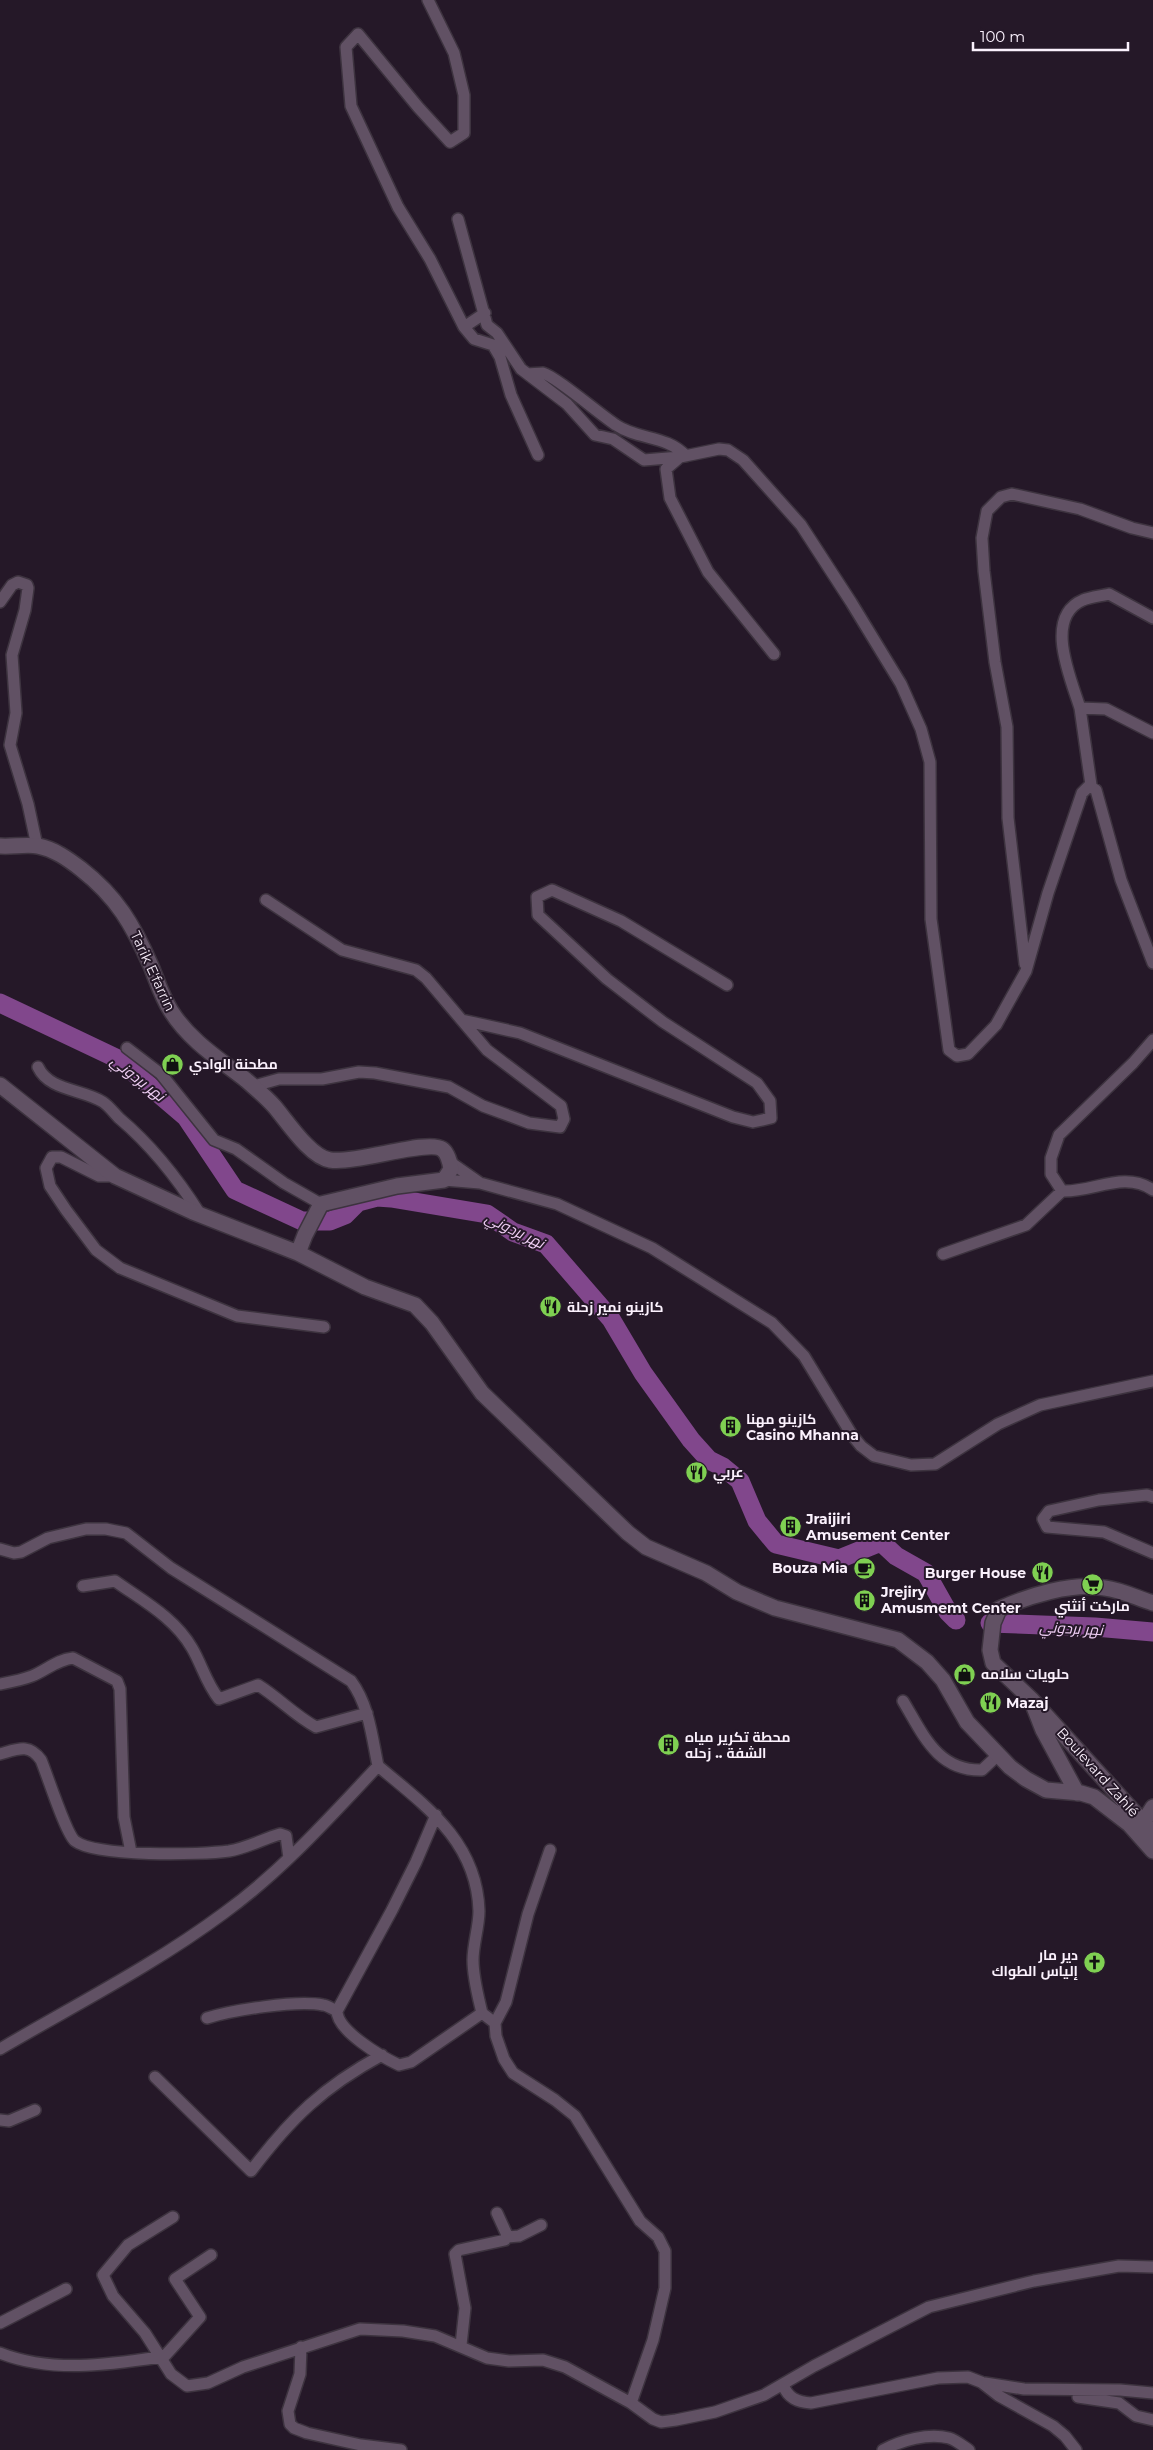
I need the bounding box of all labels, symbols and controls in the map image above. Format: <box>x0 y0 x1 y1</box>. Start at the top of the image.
scale bar <box>973 20 1128 52</box>
text: 100 m <box>980 27 1025 46</box>
street label: Tarik E'farrin <box>127 928 179 1014</box>
water label: نهر بردوني <box>105 1051 170 1109</box>
shop icon: مطحنة الوادي <box>161 1052 185 1076</box>
place label: مطحنة الوادي <box>189 1055 278 1075</box>
water label: نهر بردوني <box>481 1208 550 1256</box>
restaurant icon: كازينو نمير زحلة <box>539 1295 563 1319</box>
place label: كازينو نمير زحلة <box>567 1298 663 1316</box>
place label: كازينو مهنا Casino Mhanna <box>746 1410 859 1444</box>
building icon: كازينو مهنا Casino Mhanna <box>718 1415 742 1439</box>
restaurant icon: عربي <box>685 1460 709 1484</box>
place label: عربي <box>713 1463 744 1484</box>
place label: Jraijiri Amusement Center <box>805 1510 950 1544</box>
building icon: Jraijiri Amusement Center <box>778 1515 802 1539</box>
cafe icon: Bouza Mia <box>852 1556 876 1580</box>
place label: Bouza Mia <box>772 1559 848 1577</box>
restaurant icon: Burger House <box>1030 1561 1054 1585</box>
place label: Burger House <box>925 1564 1026 1582</box>
supermarket icon: ماركت أنثني <box>1080 1572 1104 1596</box>
place label: Jrejiry Amusmemt Center <box>880 1583 1021 1617</box>
building icon: Jrejiry Amusmemt Center <box>853 1588 877 1612</box>
place label: ماركت أنثني <box>1054 1597 1130 1618</box>
water label: نهر بردوني <box>1039 1617 1105 1642</box>
shop icon: حلويات سلامه <box>953 1662 977 1686</box>
place label: حلويات سلامه <box>981 1665 1069 1683</box>
restaurant icon: Mazaj <box>978 1691 1002 1715</box>
place label: Mazaj <box>1006 1694 1049 1712</box>
street label: Boulevard Zahlé <box>1053 1724 1143 1820</box>
place label: محطة تكرير مياه الشفة .. زحله <box>685 1728 790 1762</box>
building icon: محطة تكرير مياه الشفة .. زحله <box>657 1733 681 1757</box>
place label: دير مار إلياس الطواك <box>992 1946 1078 1981</box>
church icon: دير مار إلياس الطواك <box>1082 1951 1106 1975</box>

